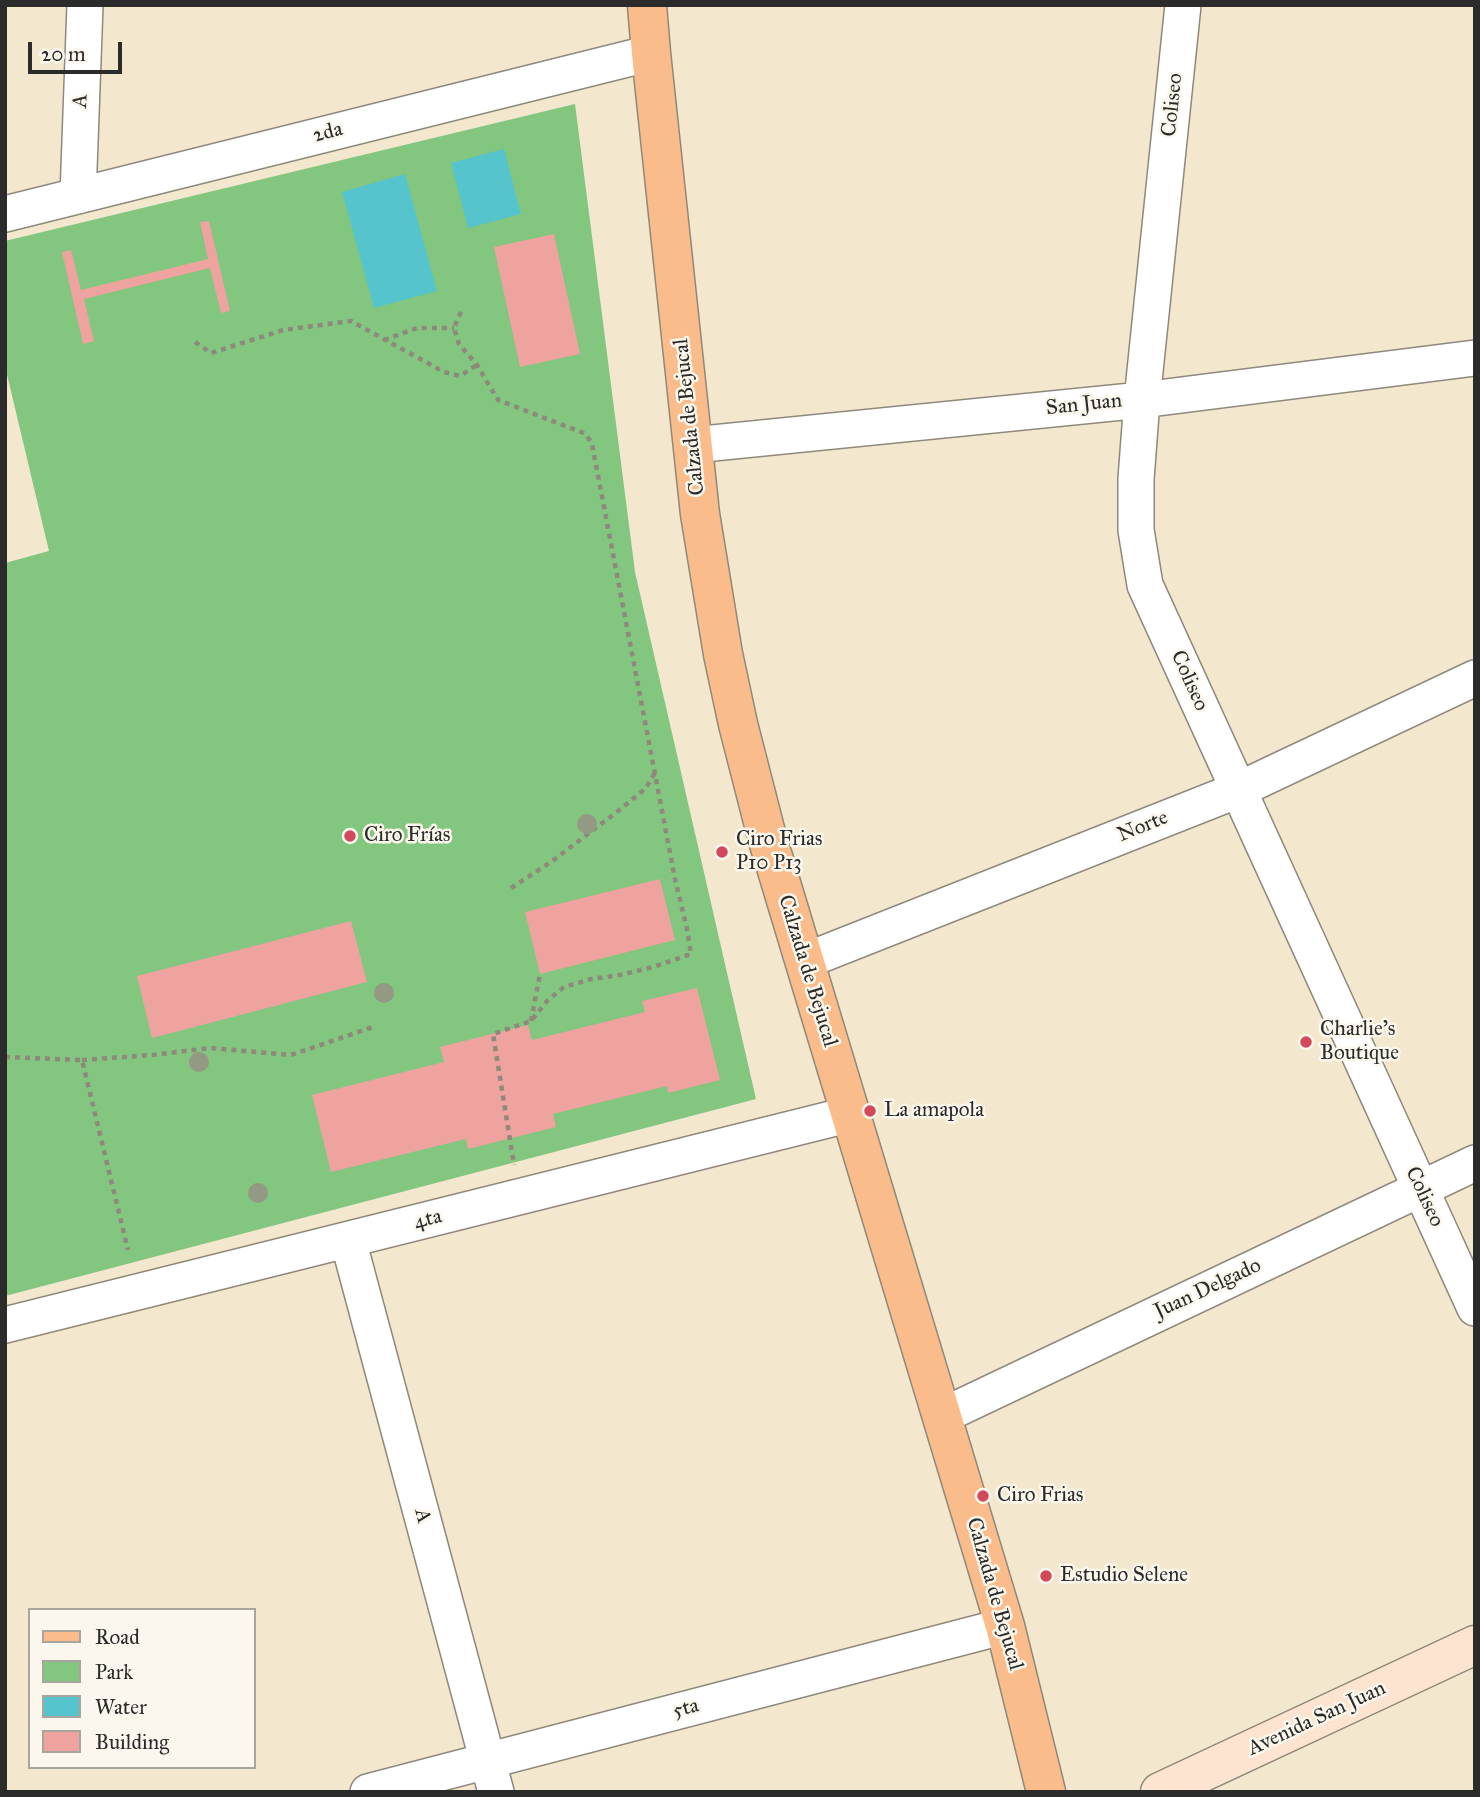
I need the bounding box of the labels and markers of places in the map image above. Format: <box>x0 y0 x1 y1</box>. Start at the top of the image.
place label: Ciro Frías <box>364 823 451 849</box>
place label: Ciro Frias P10 P13 <box>736 827 823 877</box>
marker: Ciro Frías <box>342 828 358 844</box>
marker: Ciro Frias P10 P13 <box>714 844 730 860</box>
place label: Charlie's Boutique <box>1320 1017 1399 1067</box>
marker: Charlie's Boutique <box>1298 1034 1314 1050</box>
place label: La amapola <box>884 1098 984 1124</box>
marker: La amapola <box>862 1103 878 1119</box>
place label: Ciro Frias <box>997 1483 1084 1509</box>
marker: Ciro Frias <box>975 1488 991 1504</box>
place label: Estudio Selene <box>1060 1563 1188 1589</box>
marker: Estudio Selene <box>1038 1568 1054 1584</box>

